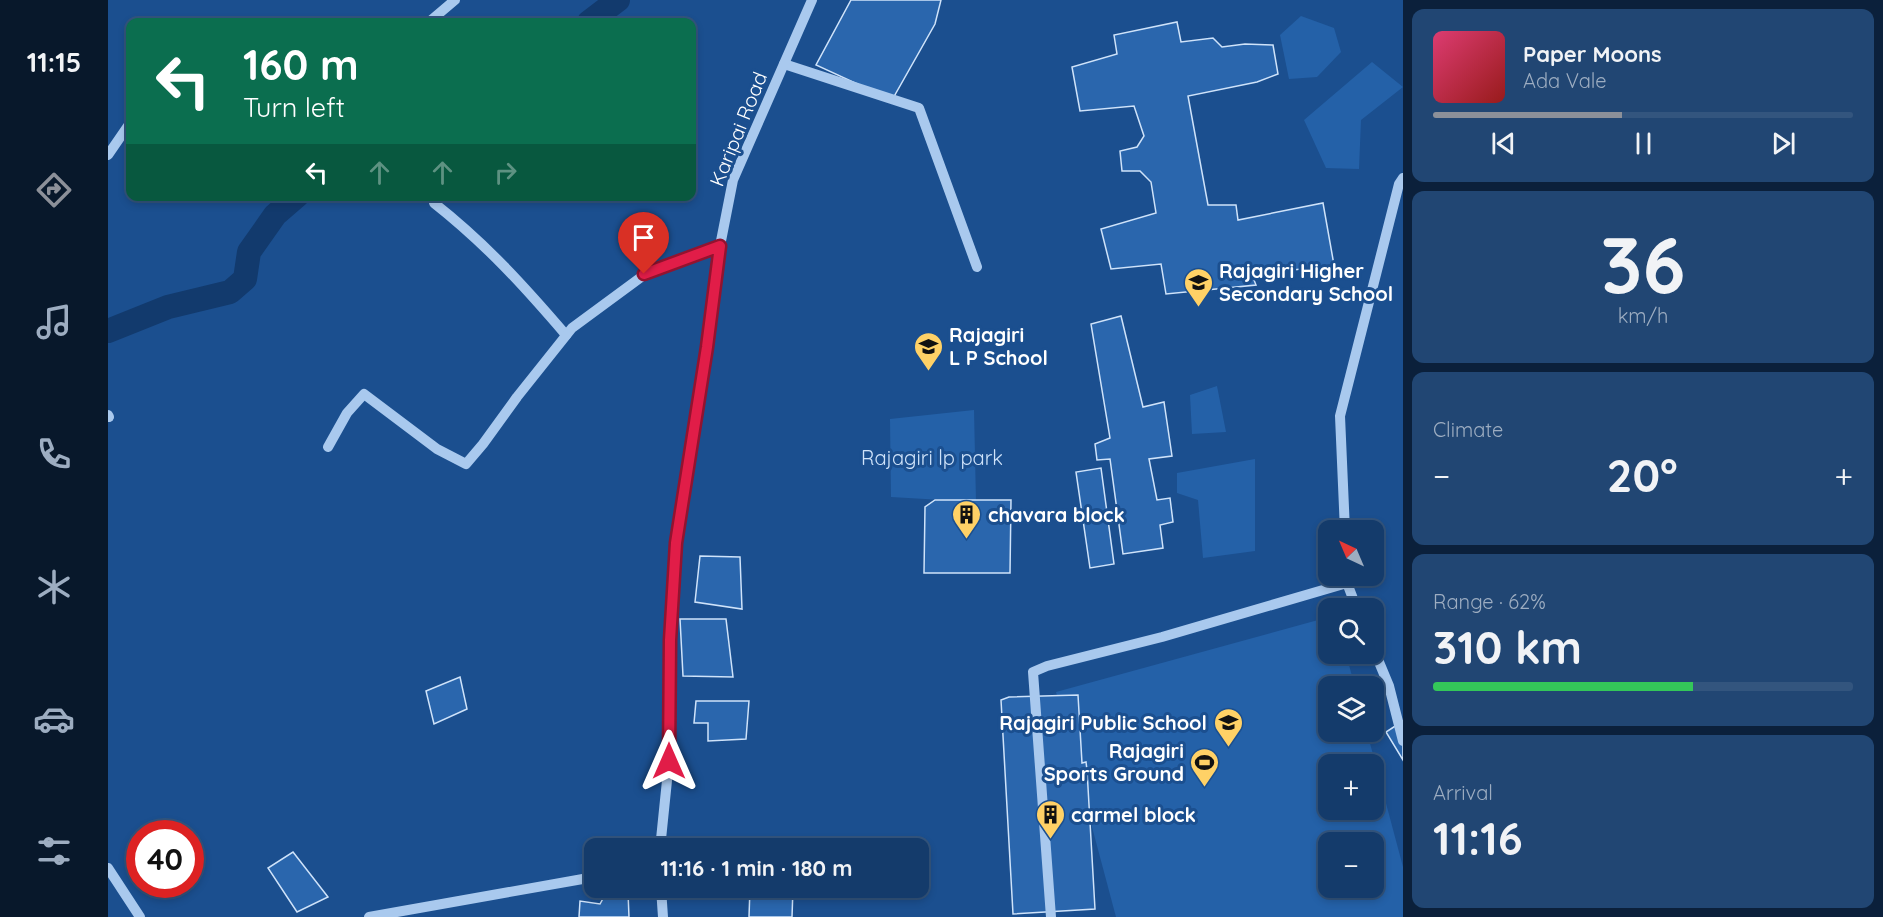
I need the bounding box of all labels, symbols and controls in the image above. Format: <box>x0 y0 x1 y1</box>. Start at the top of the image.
text: 160 m <box>243 38 359 91</box>
text: Paper Moons <box>1523 40 1662 68</box>
icon: left <box>144 42 222 120</box>
text: 11:15 <box>27 45 81 79</box>
street label: Karipai Road <box>704 68 772 190</box>
text: Ada Vale <box>1523 68 1607 93</box>
text: Turn left <box>243 90 345 124</box>
icon: previous <box>1487 127 1520 160</box>
icon: pause <box>1627 127 1660 160</box>
icon: next <box>1767 127 1800 160</box>
icon: left <box>300 156 333 189</box>
icon: ahead <box>363 156 396 189</box>
icon: ahead <box>426 156 459 189</box>
icon: right <box>489 156 522 189</box>
icon: directions <box>33 169 75 211</box>
pin <box>618 212 669 274</box>
text: 36 <box>1600 215 1686 313</box>
icon: arrive <box>627 221 660 254</box>
place label: Rajagiri Higher Secondary School <box>1219 258 1393 306</box>
school or university icon: Rajagiri Higher Secondary School <box>1182 266 1214 308</box>
icon: music <box>33 301 75 343</box>
text: km/h <box>1618 303 1668 328</box>
place label: Rajagiri L P School <box>949 322 1048 370</box>
school or university icon: Rajagiri L P School <box>912 330 944 372</box>
text: Climate <box>1433 417 1503 442</box>
icon: phone <box>33 433 75 475</box>
park label: Rajagiri lp park <box>861 445 1003 470</box>
text: 20° <box>1607 447 1678 503</box>
text: − <box>1433 455 1450 496</box>
text: + <box>1834 455 1853 496</box>
building icon: chavara block <box>951 498 983 540</box>
place label: chavara block <box>988 502 1125 527</box>
north arrow <box>1318 520 1384 586</box>
map controls <box>1318 520 1384 898</box>
icon: climate <box>33 566 75 608</box>
text: Range · 62% <box>1433 589 1546 614</box>
button: search <box>1318 598 1384 664</box>
text: 310 km <box>1433 619 1582 675</box>
button: layers <box>1318 676 1384 742</box>
icon: car <box>33 698 75 740</box>
school or university icon: Rajagiri Public School <box>1212 706 1244 748</box>
place label: Rajagiri Public School <box>999 710 1207 735</box>
position arrow <box>637 729 701 793</box>
place label: Rajagiri Sports Ground <box>1044 738 1184 786</box>
sports icon: Rajagiri Sports Ground <box>1189 746 1221 788</box>
button: + <box>1318 754 1384 820</box>
text: Arrival <box>1433 780 1493 805</box>
building icon: carmel block <box>1034 798 1066 840</box>
place label: carmel block <box>1071 802 1196 827</box>
text: 11:16 <box>1433 810 1523 866</box>
speed limit sign: 40 <box>126 820 204 898</box>
icon: filters <box>33 830 75 872</box>
button: − <box>1318 832 1384 898</box>
text: 11:16 · 1 min · 180 m <box>660 854 853 882</box>

